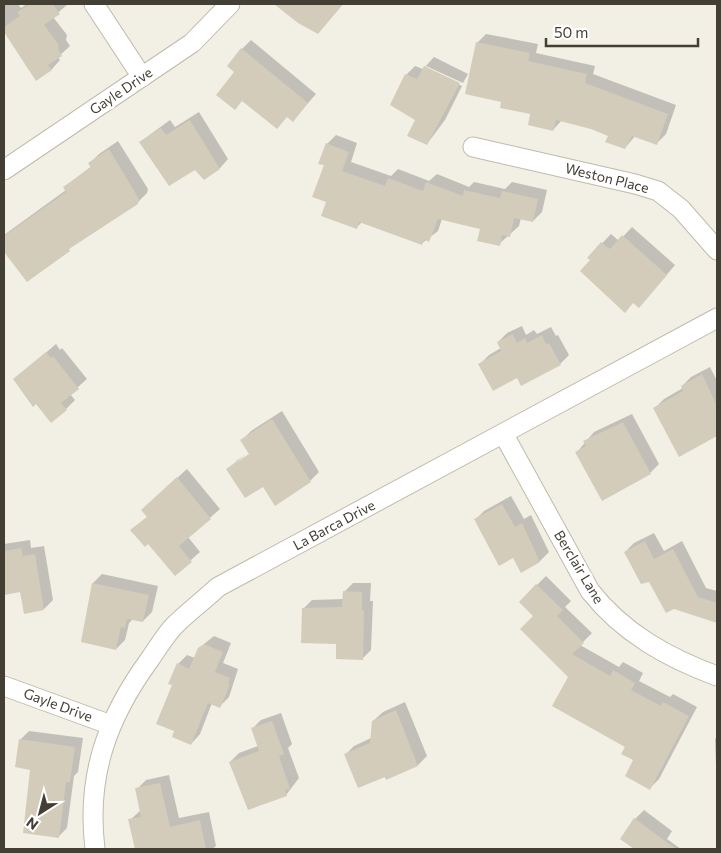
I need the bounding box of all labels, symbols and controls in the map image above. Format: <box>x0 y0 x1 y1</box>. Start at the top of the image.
scale bar <box>546 15 698 47</box>
text: 50 m <box>554 23 588 41</box>
street label: Gayle Drive <box>86 63 155 118</box>
street label: Weston Place <box>563 159 651 196</box>
street label: La Barca Drive <box>290 496 378 553</box>
street label: Berclair Lane <box>551 527 608 606</box>
street label: Gayle Drive <box>21 684 95 725</box>
north arrow <box>15 788 65 838</box>
text: N <box>23 814 41 834</box>

